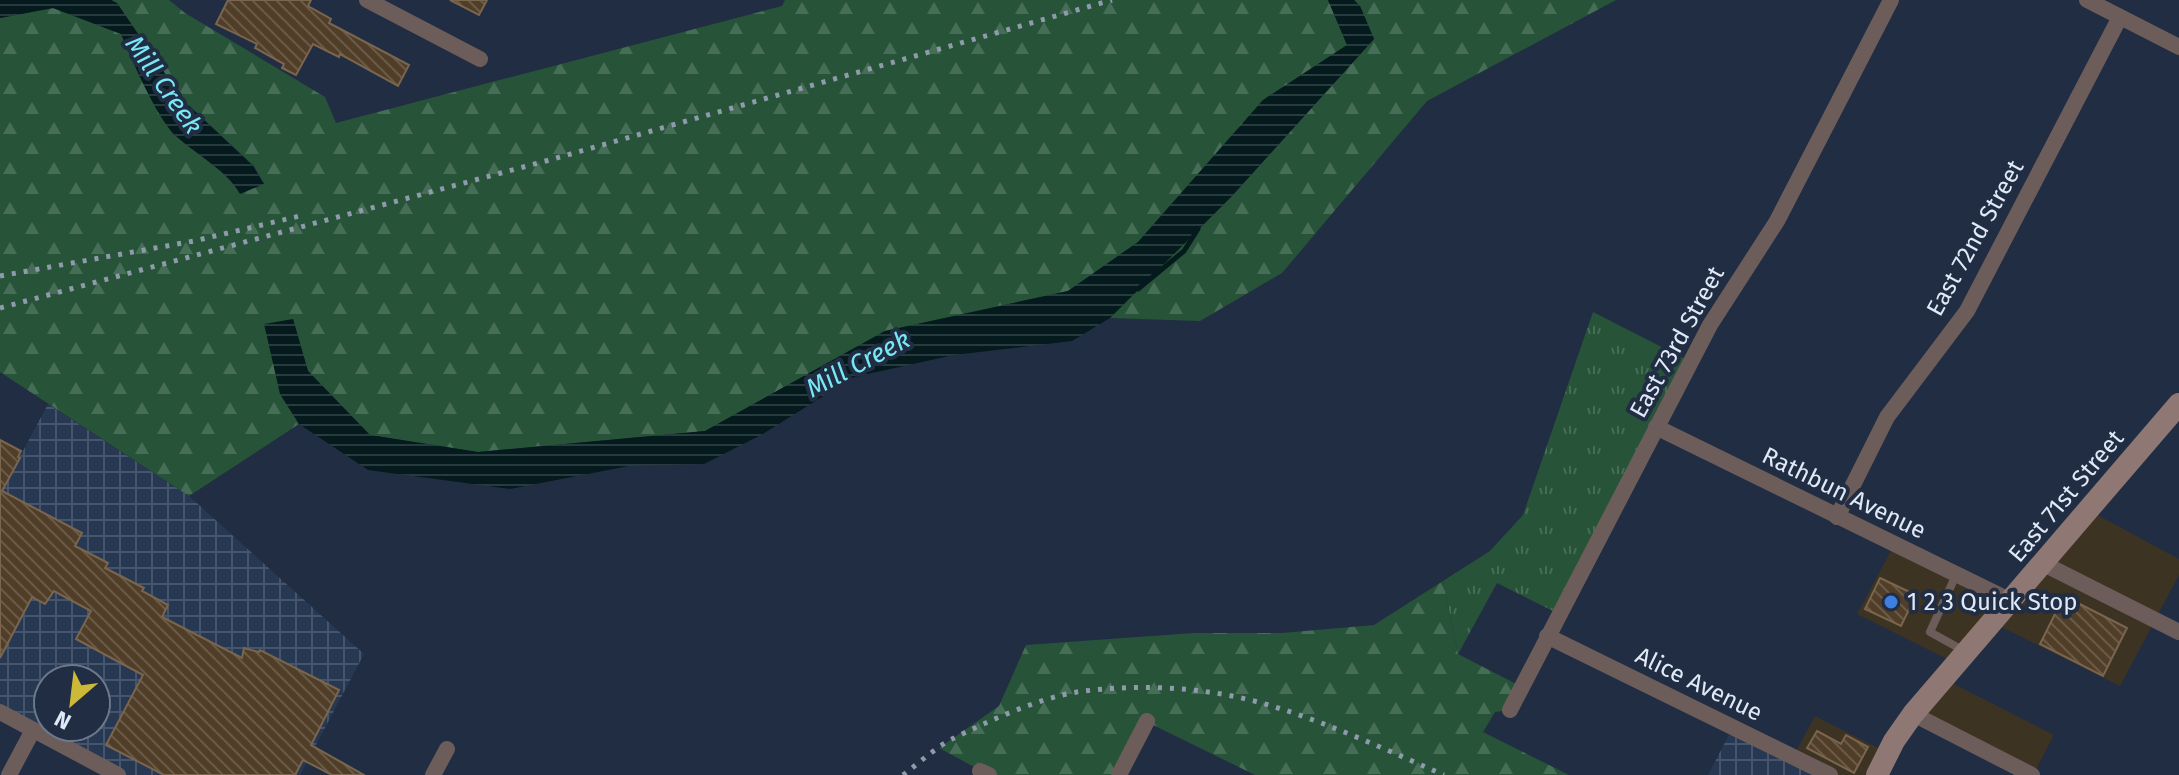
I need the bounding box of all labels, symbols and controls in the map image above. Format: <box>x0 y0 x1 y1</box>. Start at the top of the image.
water label: Mill Creek <box>119 30 209 140</box>
street label: East 72nd Street <box>1921 155 2030 321</box>
street label: East 73rd Street <box>1624 261 1730 422</box>
water label: Mill Creek <box>801 324 915 404</box>
street label: East 71st Street <box>2003 424 2130 568</box>
street label: Rathbun Avenue <box>1758 441 1930 545</box>
place label: 1 2 3 Quick Stop <box>1907 588 2077 616</box>
marker: 1 2 3 Quick Stop <box>1882 593 1900 611</box>
street label: Alice Avenue <box>1631 641 1767 727</box>
north arrow <box>32 663 112 743</box>
text: N <box>50 705 76 736</box>

